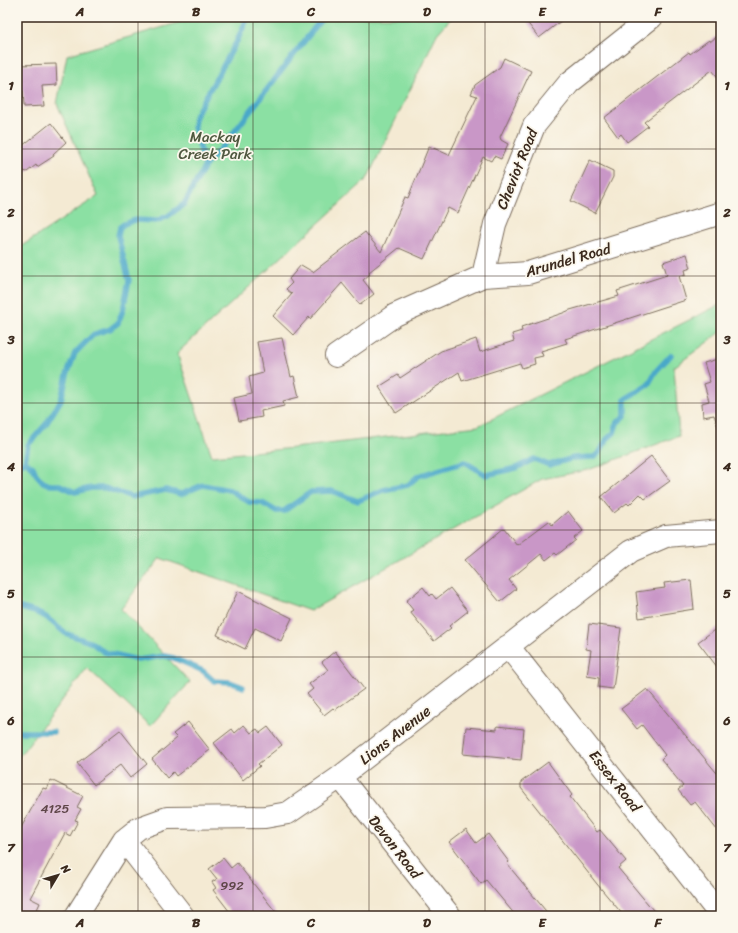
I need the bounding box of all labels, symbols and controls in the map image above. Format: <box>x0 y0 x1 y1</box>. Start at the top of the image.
text: A <box>75 0 84 23</box>
text: B <box>192 0 201 23</box>
text: C <box>306 0 316 23</box>
text: D <box>423 0 431 23</box>
text: E <box>538 0 547 23</box>
text: F <box>653 0 662 23</box>
text: 1 <box>8 74 14 97</box>
text: 1 <box>724 74 730 97</box>
street label: Cheviot Road <box>489 123 545 214</box>
park label: Mackay Creek Park <box>178 124 253 167</box>
text: 2 <box>6 201 15 224</box>
text: 2 <box>722 201 731 224</box>
street label: Arundel Road <box>521 235 615 285</box>
text: 3 <box>6 328 15 351</box>
text: 3 <box>722 328 731 351</box>
text: 4 <box>6 455 16 478</box>
text: 4 <box>722 455 732 478</box>
text: 5 <box>7 582 15 605</box>
text: 5 <box>723 582 731 605</box>
street label: Lions Avenue <box>353 698 437 772</box>
text: 6 <box>6 709 15 732</box>
text: 6 <box>722 709 731 732</box>
street label: Essex Road <box>582 744 649 819</box>
house number: 4125 <box>40 797 70 820</box>
street label: Devon Road <box>362 809 429 886</box>
text: 7 <box>7 836 16 859</box>
text: 7 <box>723 836 732 859</box>
north arrow <box>38 855 78 895</box>
text: N <box>55 860 76 878</box>
house number: 992 <box>220 874 244 897</box>
text: A <box>75 911 84 933</box>
text: B <box>192 911 201 933</box>
text: C <box>306 911 316 933</box>
text: D <box>423 911 431 933</box>
text: E <box>538 911 547 933</box>
text: F <box>653 911 662 933</box>

